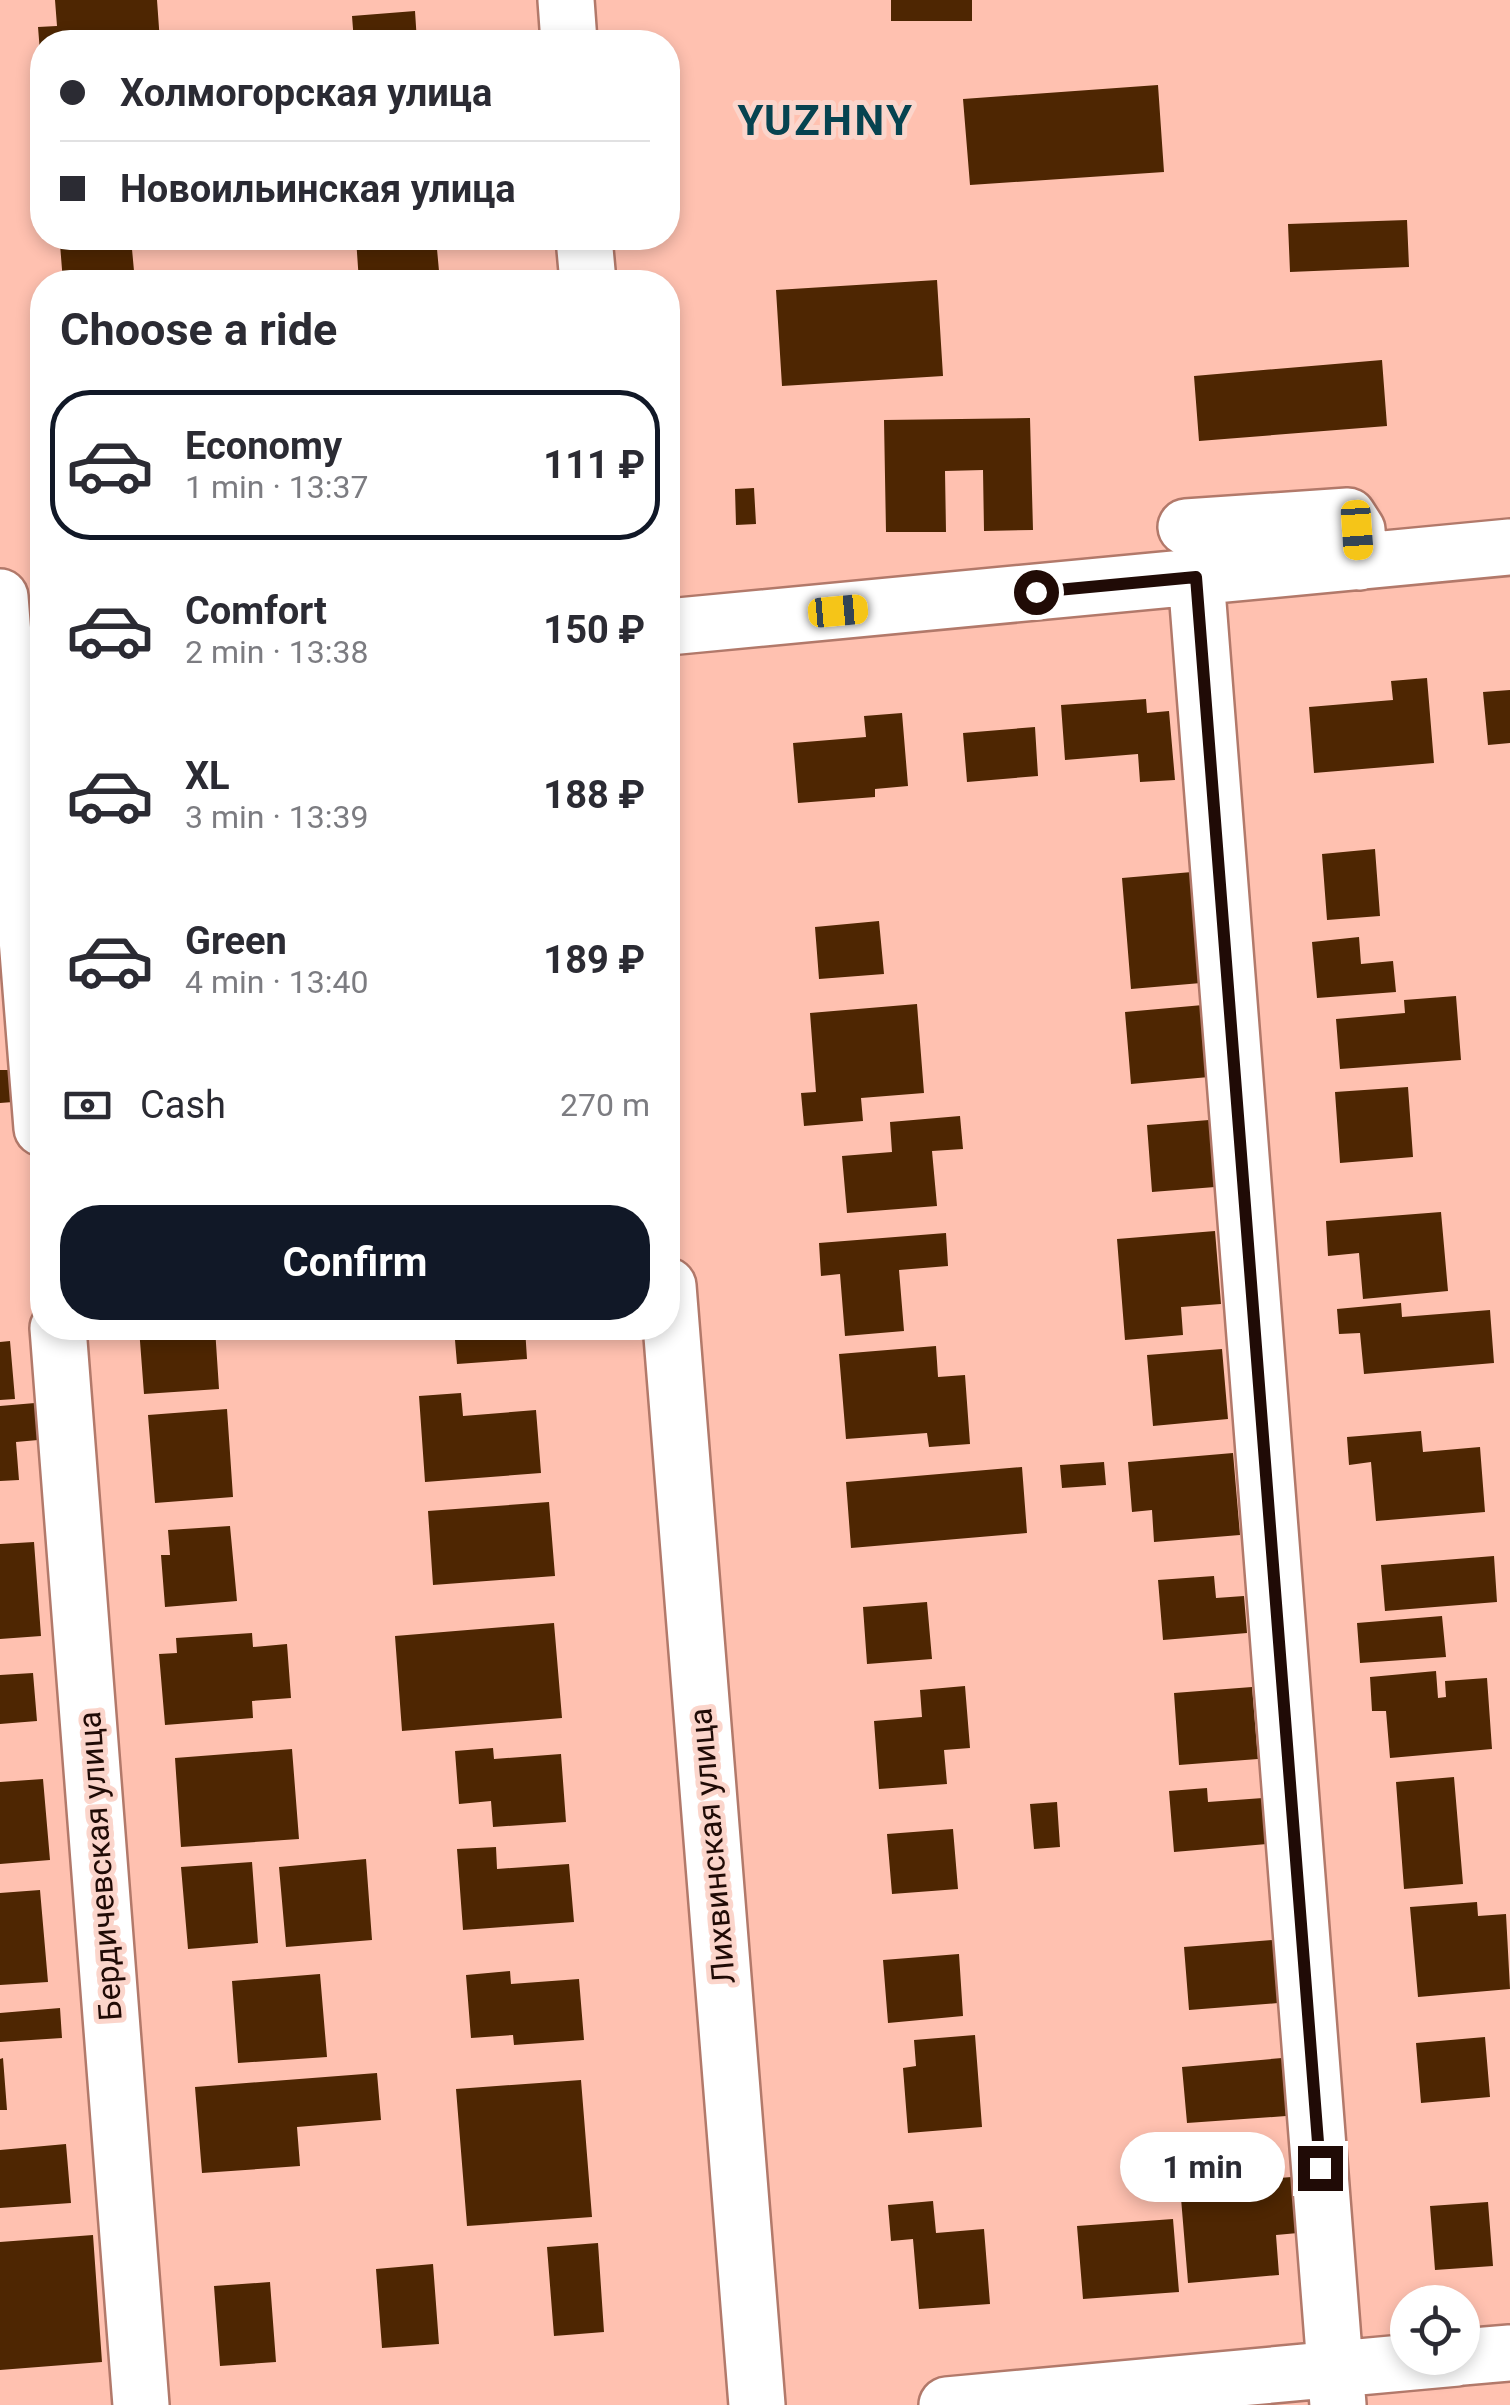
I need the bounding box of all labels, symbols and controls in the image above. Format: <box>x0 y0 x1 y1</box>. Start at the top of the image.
text: Холмогорская улица <box>120 71 492 115</box>
district label: YUZHNY <box>738 96 914 145</box>
text: Новоильинская улица <box>120 167 516 211</box>
text: Choose a ride <box>60 303 337 356</box>
icon: car <box>65 420 155 510</box>
text: Economy <box>185 424 342 468</box>
text: 111 ₽ <box>543 443 645 487</box>
text: 1 min · 13:37 <box>185 468 368 506</box>
car <box>1340 499 1374 561</box>
route start <box>1014 570 1059 615</box>
icon: car <box>65 585 155 675</box>
text: Comfort <box>185 589 327 633</box>
car <box>807 593 869 629</box>
text: 150 ₽ <box>543 608 645 652</box>
text: 2 min · 13:38 <box>185 633 368 671</box>
icon: car <box>65 750 155 840</box>
text: XL <box>185 754 230 798</box>
text: 188 ₽ <box>543 773 645 817</box>
text: 3 min · 13:39 <box>185 798 368 836</box>
icon: car <box>65 915 155 1005</box>
text: Green <box>185 919 287 963</box>
text: 189 ₽ <box>543 938 645 982</box>
text: 4 min · 13:40 <box>185 963 368 1001</box>
icon: cash <box>60 1078 115 1133</box>
text: Cash <box>140 1083 226 1127</box>
text: 270 m <box>560 1086 650 1124</box>
button: Confirm <box>60 1205 650 1320</box>
street label: Лихвинская улица <box>681 1706 743 1986</box>
street label: Бердичевская улица <box>70 1710 130 2022</box>
callout: 1 min <box>1120 2133 1285 2203</box>
route end <box>1298 2146 1343 2191</box>
text: 1 min <box>1162 2148 1243 2186</box>
map controls <box>1390 2285 1480 2375</box>
button: locate <box>1390 2285 1480 2375</box>

